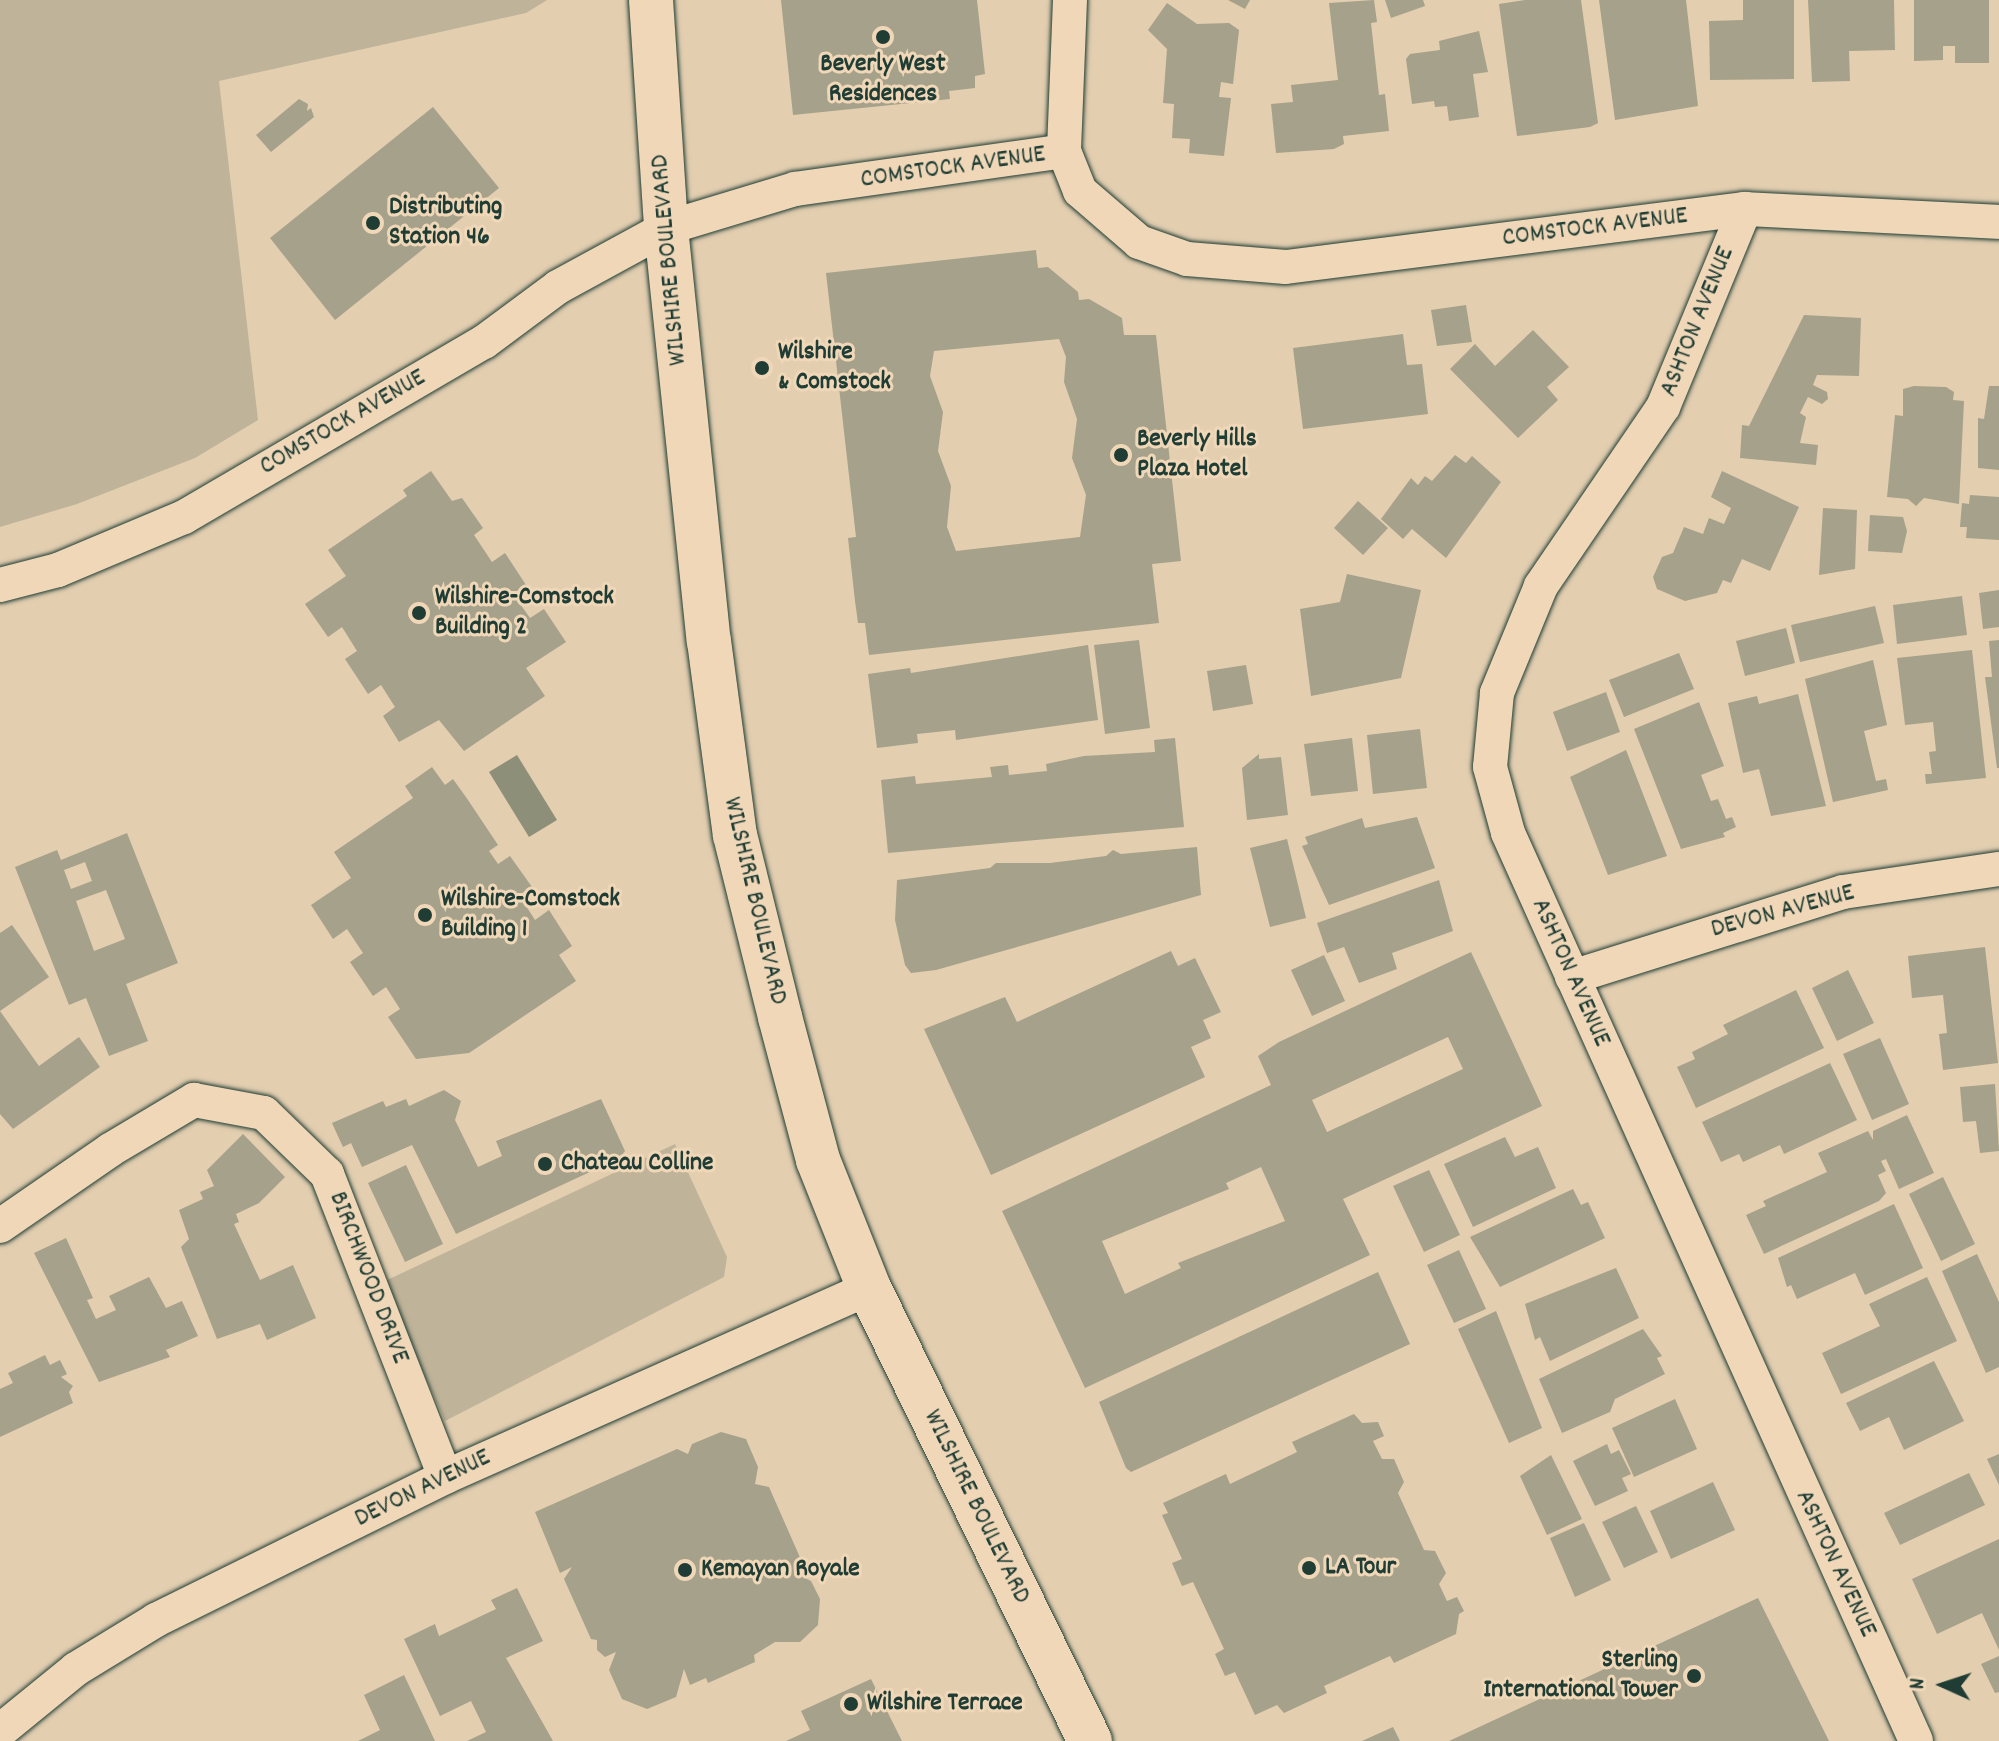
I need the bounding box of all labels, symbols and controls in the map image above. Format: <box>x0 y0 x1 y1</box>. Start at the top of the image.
marker: Beverly West Residences <box>874 28 892 46</box>
place label: Beverly West Residences <box>820 49 946 110</box>
street label: COMSTOCK AVENUE <box>859 140 1047 196</box>
street label: WILSHIRE BOULEVARD <box>645 153 695 367</box>
place label: Distributing Station 46 <box>389 192 502 254</box>
street label: COMSTOCK AVENUE <box>1501 201 1689 255</box>
marker: Distributing Station 46 <box>364 214 382 232</box>
street label: ASHTON AVENUE <box>1654 243 1742 401</box>
place label: Wilshire & Comstock <box>778 337 891 398</box>
marker: Wilshire & Comstock <box>753 359 771 377</box>
street label: COMSTOCK AVENUE <box>255 363 431 483</box>
place label: Beverly Hills Plaza Hotel <box>1137 424 1257 486</box>
marker: Beverly Hills Plaza Hotel <box>1112 446 1130 464</box>
place label: Wilshire-Comstock Building 2 <box>435 582 614 644</box>
marker: Wilshire-Comstock Building 2 <box>410 604 428 622</box>
street label: WILSHIRE BOULEVARD <box>715 794 793 1008</box>
street label: DEVON AVENUE <box>1708 878 1858 946</box>
place label: Wilshire-Comstock Building 1 <box>441 884 620 946</box>
street label: ASHTON AVENUE <box>1523 894 1617 1052</box>
marker: Wilshire-Comstock Building 1 <box>416 906 434 924</box>
place label: Chateau Colline <box>561 1148 713 1180</box>
marker: Chateau Colline <box>536 1155 554 1173</box>
street label: BIRCHWOOD DRIVE <box>321 1188 415 1368</box>
street label: WILSHIRE BOULEVARD <box>916 1405 1036 1609</box>
street label: DEVON AVENUE <box>350 1443 496 1535</box>
street label: ASHTON AVENUE <box>1787 1485 1883 1643</box>
place label: LA Tour <box>1325 1552 1396 1584</box>
place label: Kemayan Royale <box>701 1554 860 1586</box>
marker: LA Tour <box>1300 1559 1318 1577</box>
marker: Kemayan Royale <box>676 1561 694 1579</box>
place label: Sterling International Tower <box>1483 1645 1678 1706</box>
north arrow <box>1903 1645 1983 1725</box>
marker: Sterling International Tower <box>1685 1667 1703 1685</box>
text: N <box>1903 1677 1934 1690</box>
place label: Wilshire Terrace <box>867 1688 1023 1720</box>
marker: Wilshire Terrace <box>842 1695 860 1713</box>

